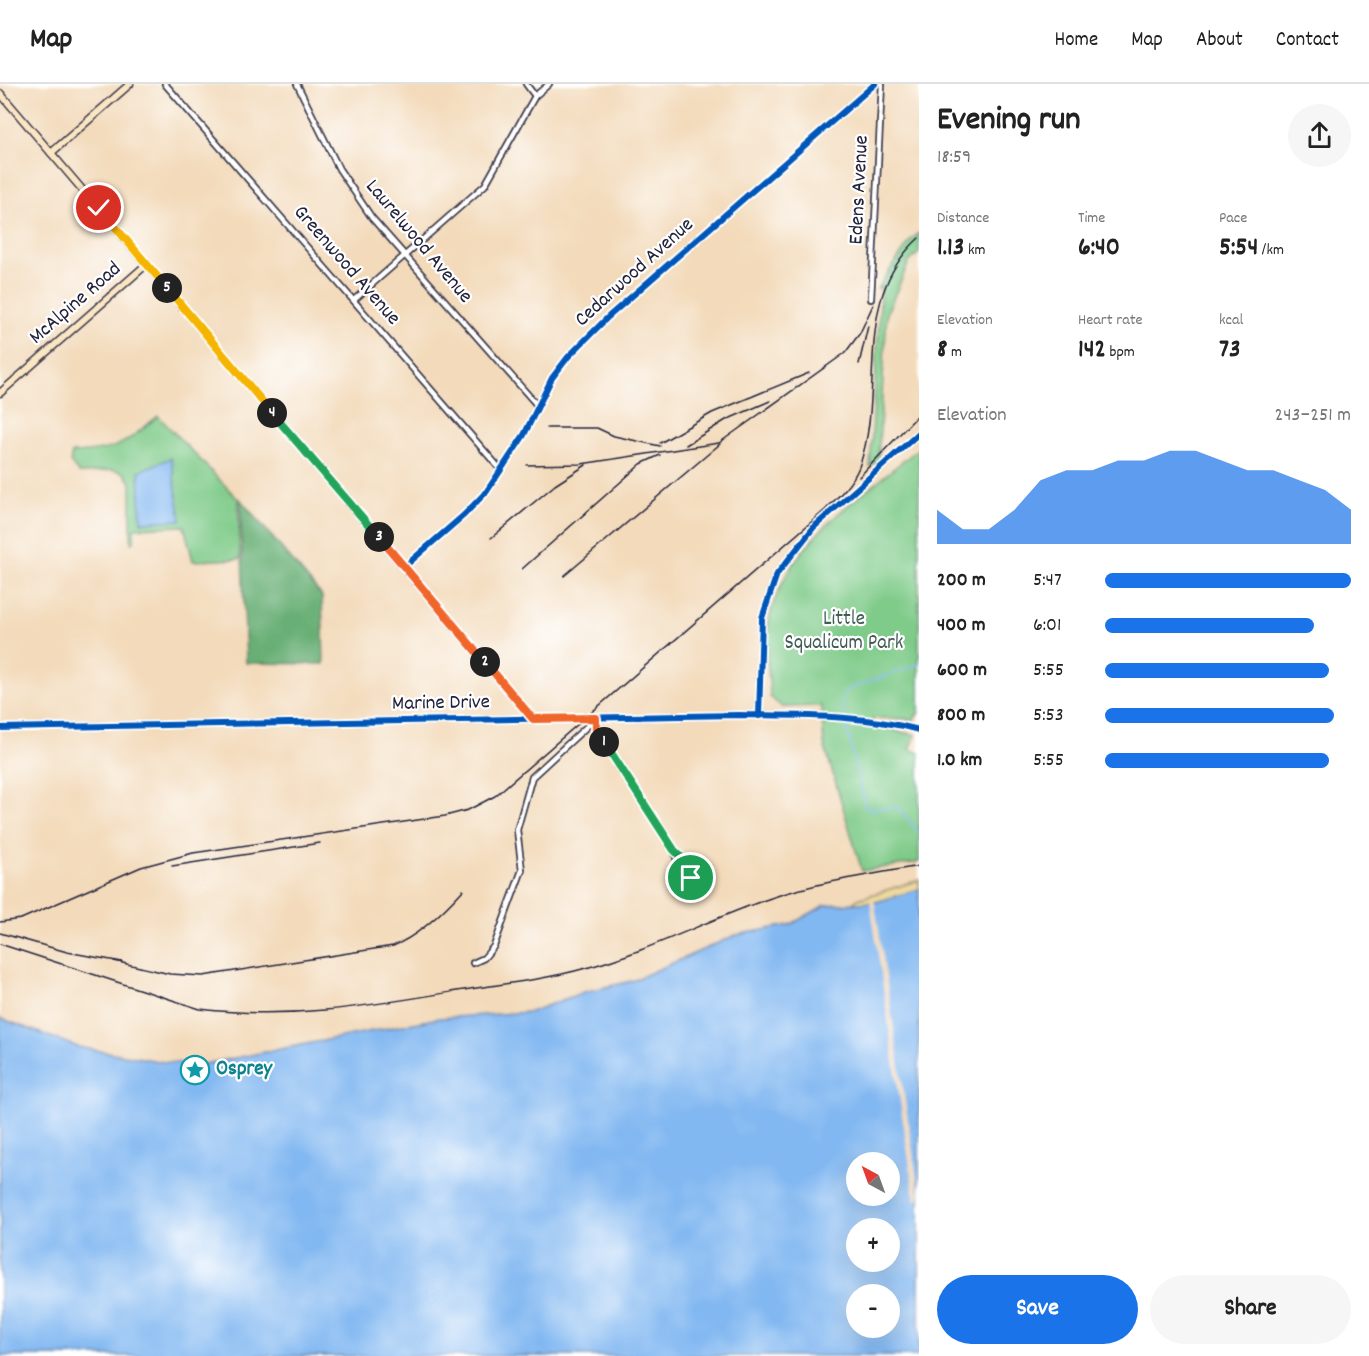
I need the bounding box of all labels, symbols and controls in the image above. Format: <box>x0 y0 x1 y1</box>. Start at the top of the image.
text: Map <box>30 21 72 61</box>
text: Home <box>1054 26 1098 56</box>
text: Map <box>1131 26 1163 56</box>
text: About <box>1196 26 1243 56</box>
text: Contact <box>1276 26 1339 56</box>
text: Evening run <box>937 98 1081 145</box>
button: share <box>1288 104 1351 167</box>
street label: Edens Avenue <box>842 135 878 245</box>
text: 18:59 <box>937 144 971 172</box>
street label: Laurelwood Avenue <box>357 173 479 311</box>
pin <box>73 182 124 233</box>
icon: check <box>82 191 115 224</box>
street label: Greenwood Avenue <box>285 199 407 333</box>
text: Distance <box>937 207 989 230</box>
text: Time <box>1078 207 1105 230</box>
text: Pace <box>1219 207 1247 230</box>
street label: Cedarwood Avenue <box>569 211 701 335</box>
text: 1.13 <box>937 230 964 267</box>
text: 6:40 <box>1078 230 1120 267</box>
text: 5:54 <box>1219 230 1258 267</box>
text: km <box>964 239 985 262</box>
text: /km <box>1258 239 1284 262</box>
street label: McAlpine Road <box>23 255 129 353</box>
pin: 5 <box>152 273 182 303</box>
text: 5 <box>163 276 171 299</box>
text: Elevation <box>937 309 993 332</box>
text: Heart rate <box>1078 309 1143 332</box>
text: kcal <box>1219 309 1243 332</box>
text: 8 <box>937 332 947 369</box>
text: 142 <box>1078 332 1106 369</box>
text: 73 <box>1219 332 1241 369</box>
text: m <box>947 341 962 364</box>
text: bpm <box>1106 341 1135 364</box>
pin: 4 <box>257 398 287 428</box>
text: 4 <box>269 401 275 424</box>
text: Elevation <box>937 402 1007 430</box>
text: 243–251 m <box>1274 402 1351 430</box>
pin: 3 <box>364 522 394 552</box>
text: 3 <box>375 525 383 548</box>
text: 200 m <box>937 567 986 595</box>
text: 5:47 <box>1033 567 1062 595</box>
park label: Little Squalicum Park <box>785 605 903 659</box>
text: 400 m <box>937 612 985 640</box>
text: 6:01 <box>1033 612 1061 640</box>
pin: 2 <box>470 647 500 677</box>
text: 2 <box>482 650 489 673</box>
text: 600 m <box>937 657 987 685</box>
text: 5:55 <box>1033 657 1064 685</box>
street label: Marine Drive <box>392 688 490 720</box>
text: 800 m <box>937 702 985 730</box>
text: 5:53 <box>1033 702 1064 730</box>
pin: 1 <box>589 727 619 757</box>
text: 1 <box>602 730 606 753</box>
text: 1.0 km <box>937 747 982 775</box>
text: 5:55 <box>1033 747 1064 775</box>
pin <box>665 852 716 903</box>
icon: arrive <box>674 861 707 894</box>
place icon: Osprey <box>179 1054 211 1086</box>
place label: Osprey <box>216 1055 274 1085</box>
north arrow <box>846 1152 900 1206</box>
map controls <box>846 1152 900 1338</box>
button: + <box>846 1218 900 1272</box>
button: Save <box>937 1275 1138 1344</box>
button: Share <box>1150 1275 1351 1344</box>
button: − <box>846 1284 900 1338</box>

